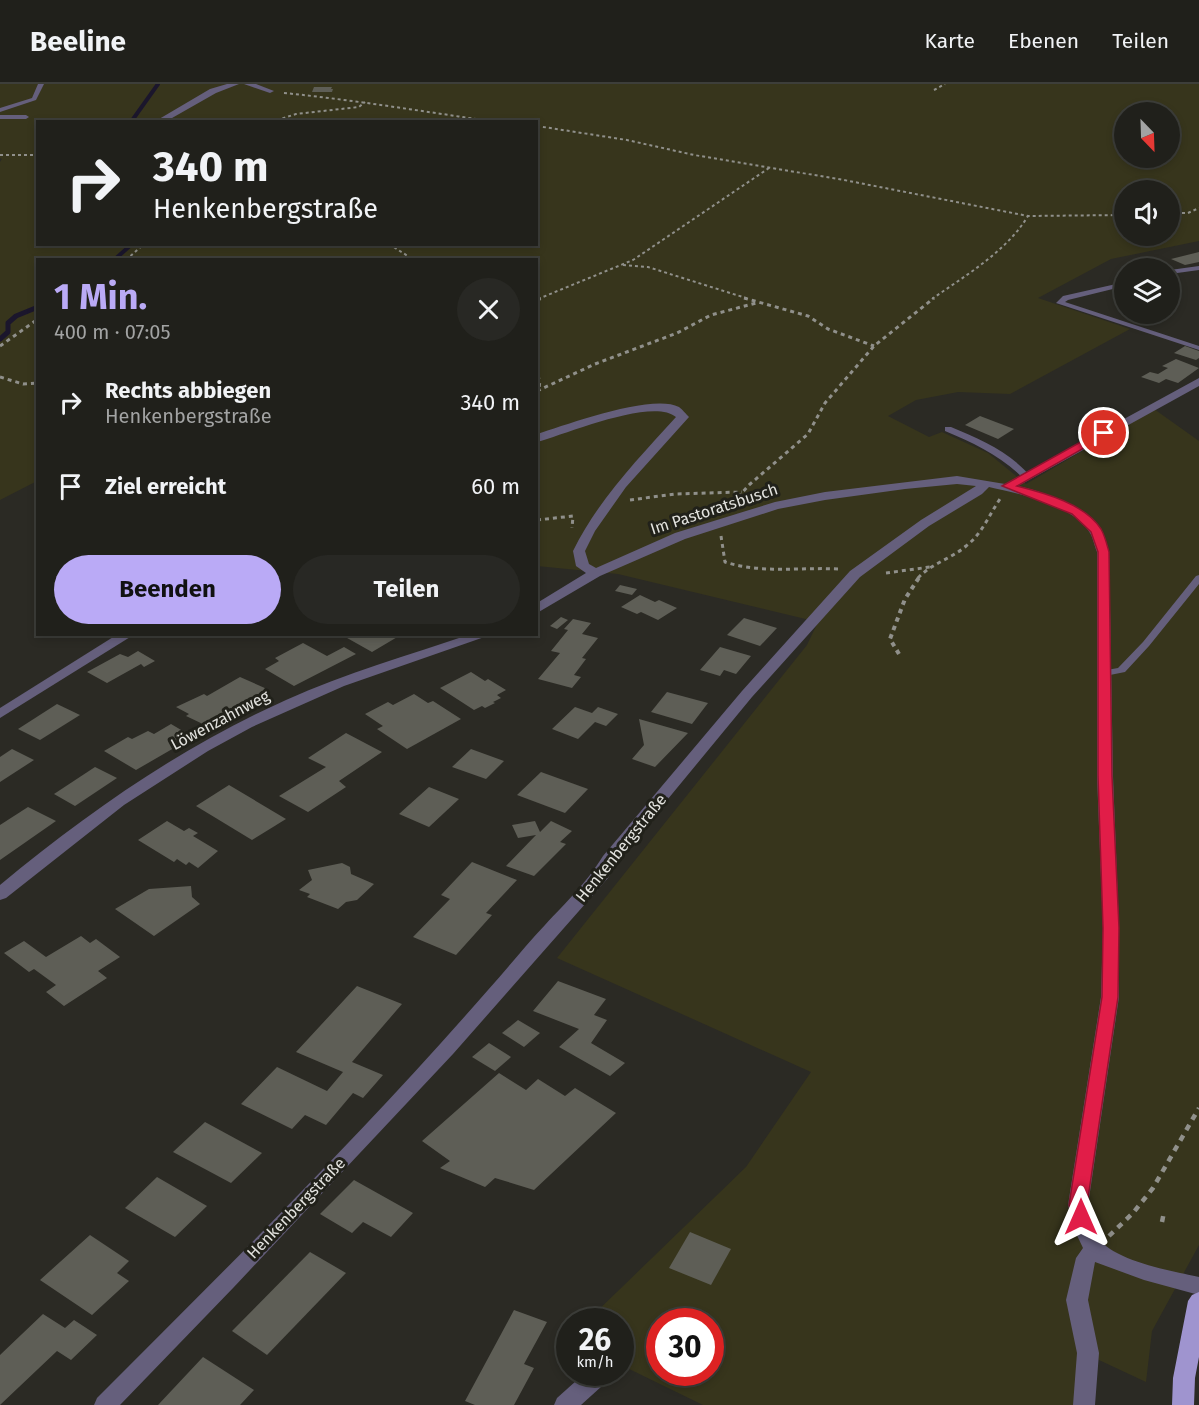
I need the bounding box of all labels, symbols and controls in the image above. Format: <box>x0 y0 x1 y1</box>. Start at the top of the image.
text: Beeline <box>30 25 126 58</box>
text: Karte <box>924 28 975 54</box>
text: Ebenen <box>1008 28 1079 54</box>
text: Teilen <box>1112 28 1169 54</box>
north arrow <box>1114 102 1180 168</box>
map controls <box>1114 102 1180 324</box>
text: 340 m <box>153 142 269 192</box>
icon: right <box>54 144 132 222</box>
button: sound <box>1114 180 1180 246</box>
text: Henkenbergstraße <box>153 193 378 225</box>
button: layers <box>1114 258 1180 324</box>
text: 1 Min. <box>54 275 147 319</box>
button: close <box>457 278 520 341</box>
text: 400 m · 07:05 <box>54 320 170 344</box>
text: Rechts abbiegen <box>105 377 271 404</box>
icon: right <box>54 386 87 419</box>
text: 340 m <box>460 389 520 416</box>
text: Henkenbergstraße <box>105 404 272 428</box>
pin <box>1078 407 1129 458</box>
icon: arrive <box>1087 416 1120 449</box>
icon: arrive <box>54 470 87 503</box>
text: Ziel erreicht <box>105 473 226 500</box>
text: 60 m <box>471 473 520 500</box>
street label: Im Pastoratsbusch <box>648 479 780 539</box>
button: Beenden <box>54 555 281 624</box>
button: Teilen <box>293 555 520 624</box>
street label: Löwenzahnweg <box>167 686 273 754</box>
street label: Henkenbergstraße <box>572 790 670 906</box>
street label: Henkenbergstraße <box>243 1153 349 1263</box>
position arrow <box>1049 1185 1113 1249</box>
speed limit sign: 30 <box>646 1308 724 1386</box>
text: 26 <box>579 1322 611 1358</box>
text: km/h <box>576 1353 614 1371</box>

